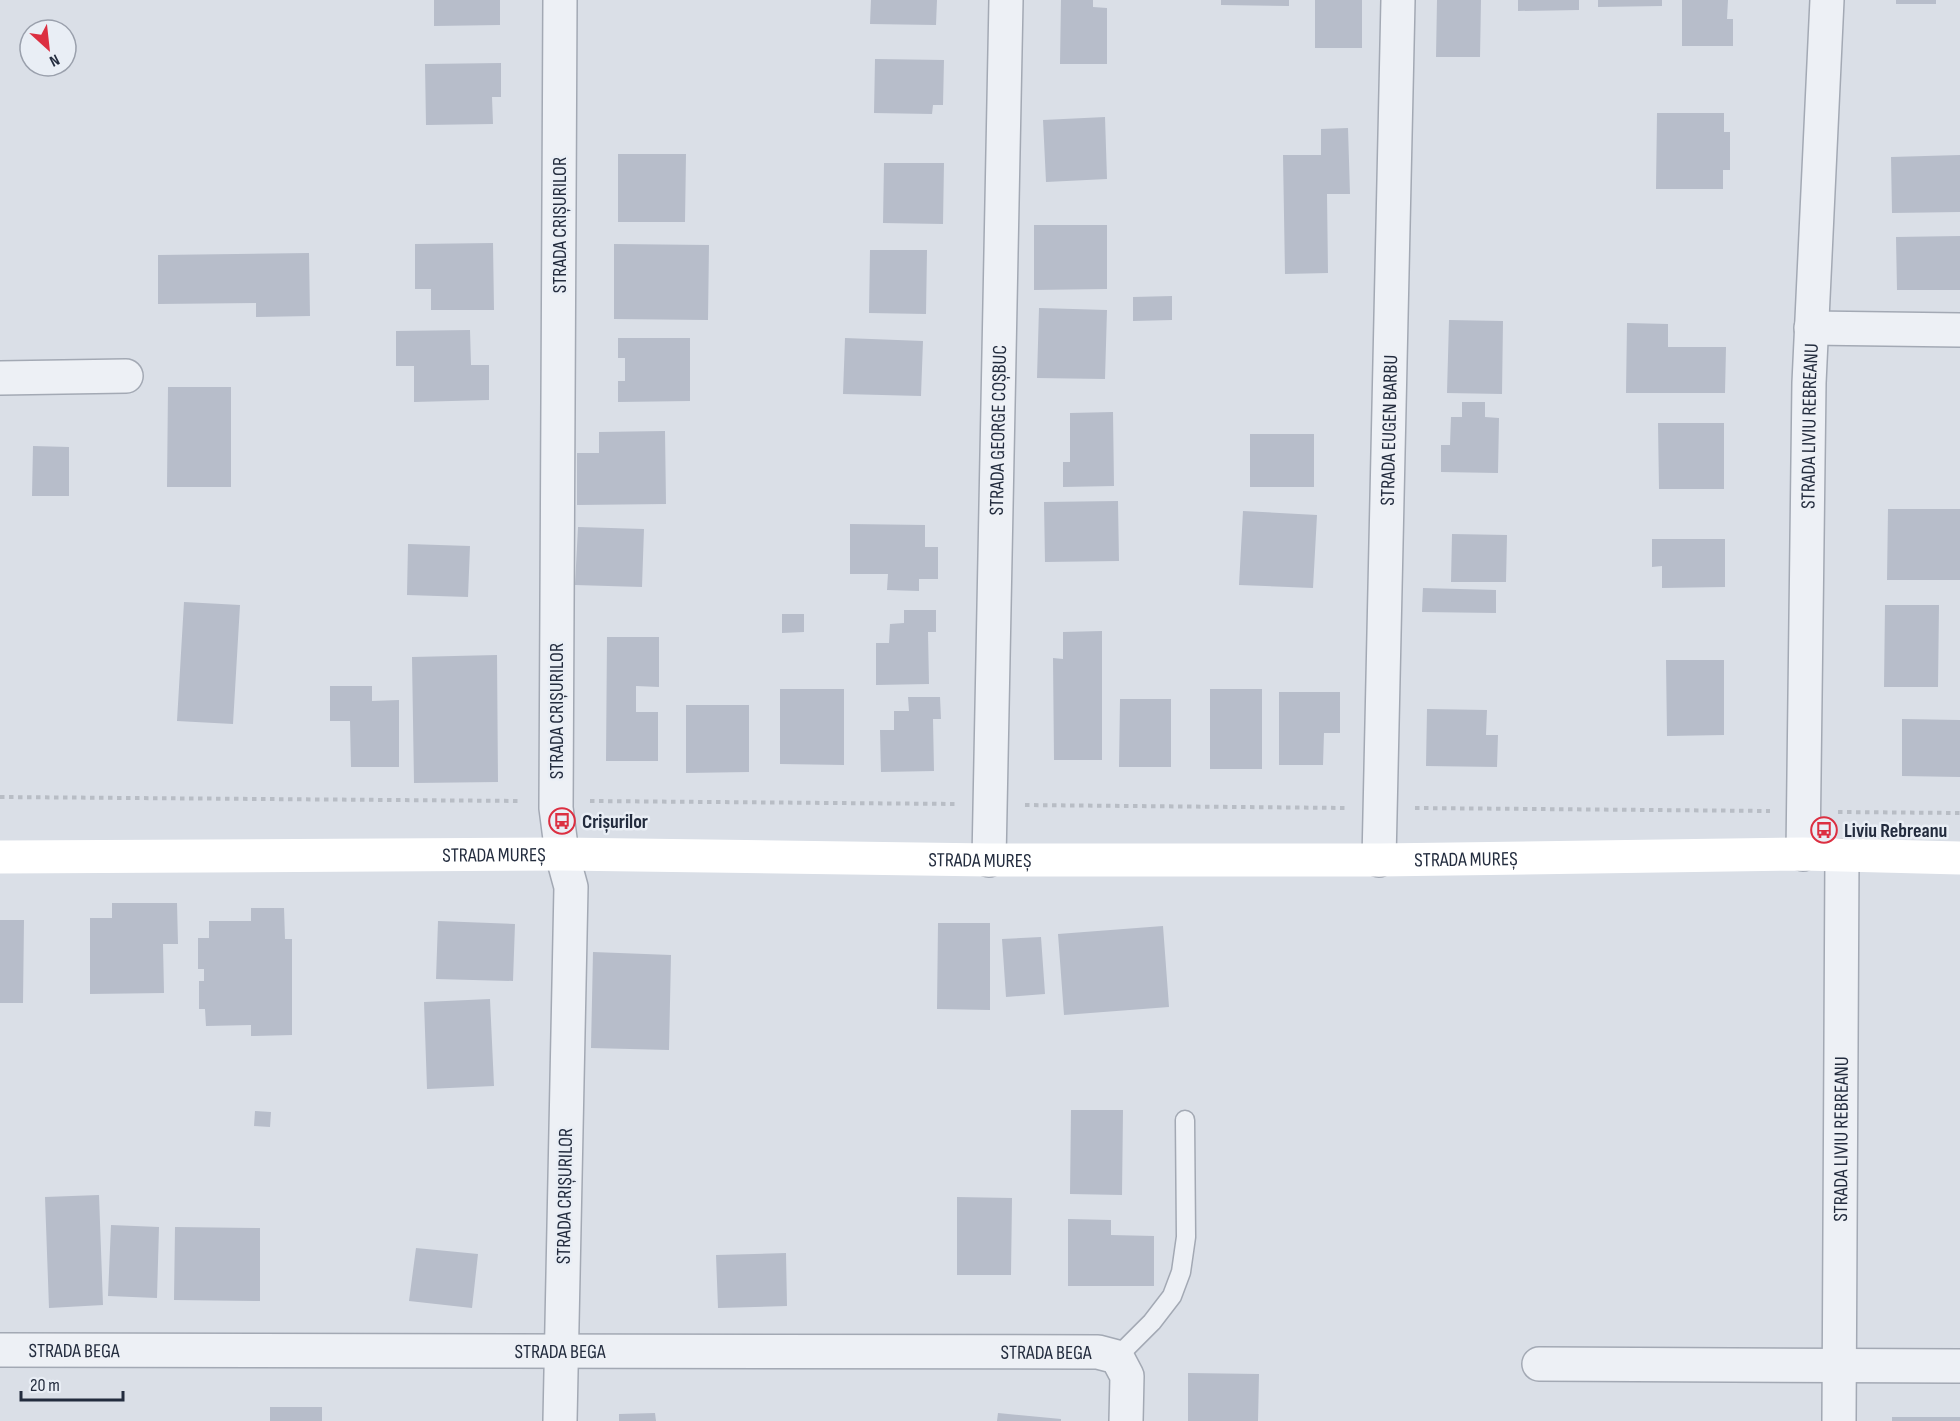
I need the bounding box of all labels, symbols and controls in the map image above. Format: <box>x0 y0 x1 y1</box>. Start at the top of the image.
north arrow <box>18 18 78 78</box>
text: N <box>46 50 62 70</box>
street label: STRADA CRIȘURILOR <box>548 157 572 293</box>
street label: STRADA LIVIU REBREANU <box>1796 343 1824 509</box>
street label: STRADA GEORGE COȘBUC <box>985 345 1012 516</box>
street label: STRADA EUGEN BARBU <box>1376 354 1403 506</box>
street label: STRADA CRIȘURILOR <box>545 643 569 779</box>
bus stop icon: Crișurilor <box>547 806 577 836</box>
place label: Crișurilor <box>582 810 648 834</box>
bus stop icon: Liviu Rebreanu <box>1809 815 1839 845</box>
place label: Liviu Rebreanu <box>1844 819 1947 843</box>
street label: STRADA MUREȘ <box>442 843 546 868</box>
street label: STRADA MUREȘ <box>1414 847 1518 873</box>
street label: STRADA MUREȘ <box>928 848 1032 873</box>
street label: STRADA LIVIU REBREANU <box>1829 1056 1854 1222</box>
street label: STRADA CRIȘURILOR <box>552 1128 578 1264</box>
street label: STRADA BEGA <box>28 1339 120 1363</box>
street label: STRADA BEGA <box>514 1340 606 1364</box>
street label: STRADA BEGA <box>1000 1341 1092 1365</box>
scale bar <box>21 1364 123 1402</box>
text: 20 m <box>30 1375 60 1396</box>

